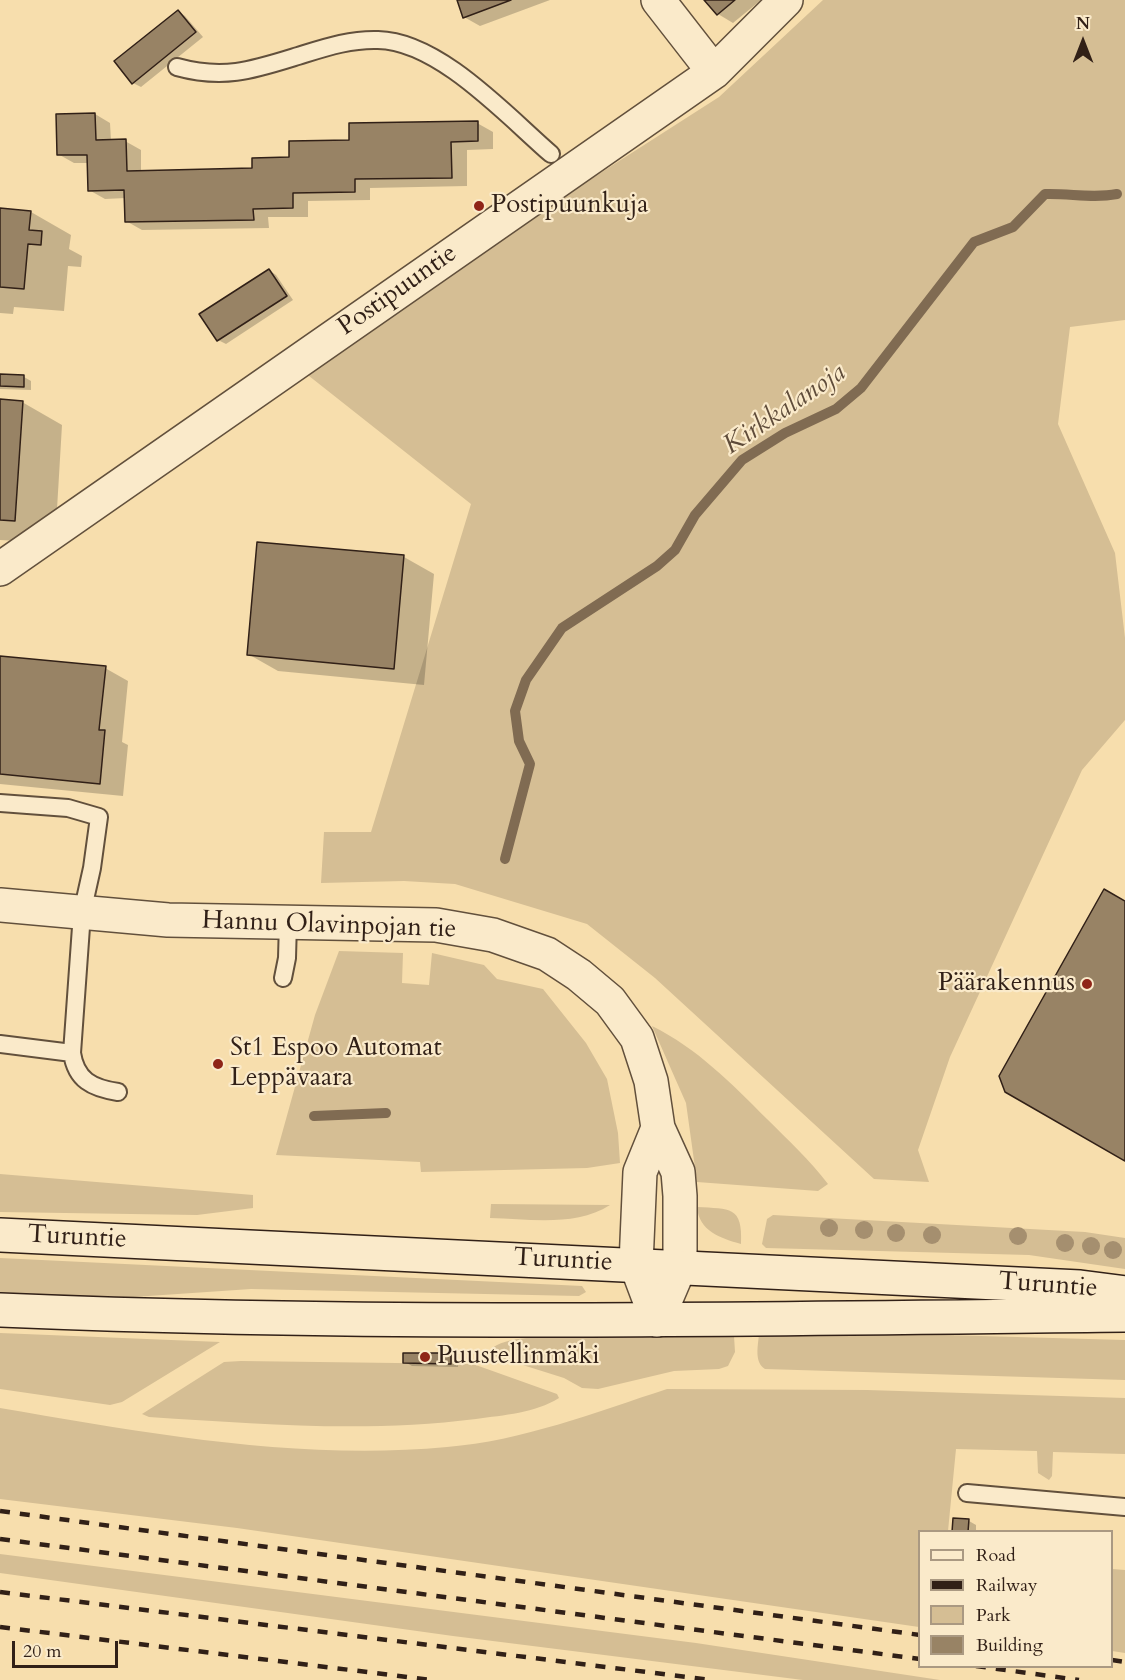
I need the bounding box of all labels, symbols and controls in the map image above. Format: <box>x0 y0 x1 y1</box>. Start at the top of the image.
north arrow <box>1053 12 1113 72</box>
text: N <box>1076 13 1090 35</box>
place label: Postipuunkuja <box>491 190 649 222</box>
marker: Postipuunkuja <box>472 199 486 213</box>
street label: Postipuuntie <box>332 239 464 343</box>
water label: Kirkkalanoja <box>718 357 852 463</box>
street label: Hannu Olavinpojan tie <box>201 906 457 946</box>
place label: Päärakennus <box>938 968 1075 1000</box>
marker: Päärakennus <box>1080 977 1094 991</box>
place label: St1 Espoo Automat Leppävaara <box>230 1033 442 1094</box>
marker: St1 Espoo Automat Leppävaara <box>211 1057 225 1071</box>
street label: Turuntie <box>27 1220 127 1256</box>
street label: Turuntie <box>513 1243 613 1279</box>
street label: Turuntie <box>997 1267 1099 1305</box>
place label: Puustellinmäki <box>437 1341 600 1373</box>
marker: Puustellinmäki <box>418 1350 432 1364</box>
legend <box>918 1530 1113 1668</box>
text: Road <box>976 1543 1016 1568</box>
text: Railway <box>976 1573 1038 1598</box>
text: Park <box>976 1603 1011 1628</box>
scale bar <box>15 1629 122 1667</box>
text: Building <box>976 1633 1043 1658</box>
text: 20 m <box>23 1639 62 1664</box>

